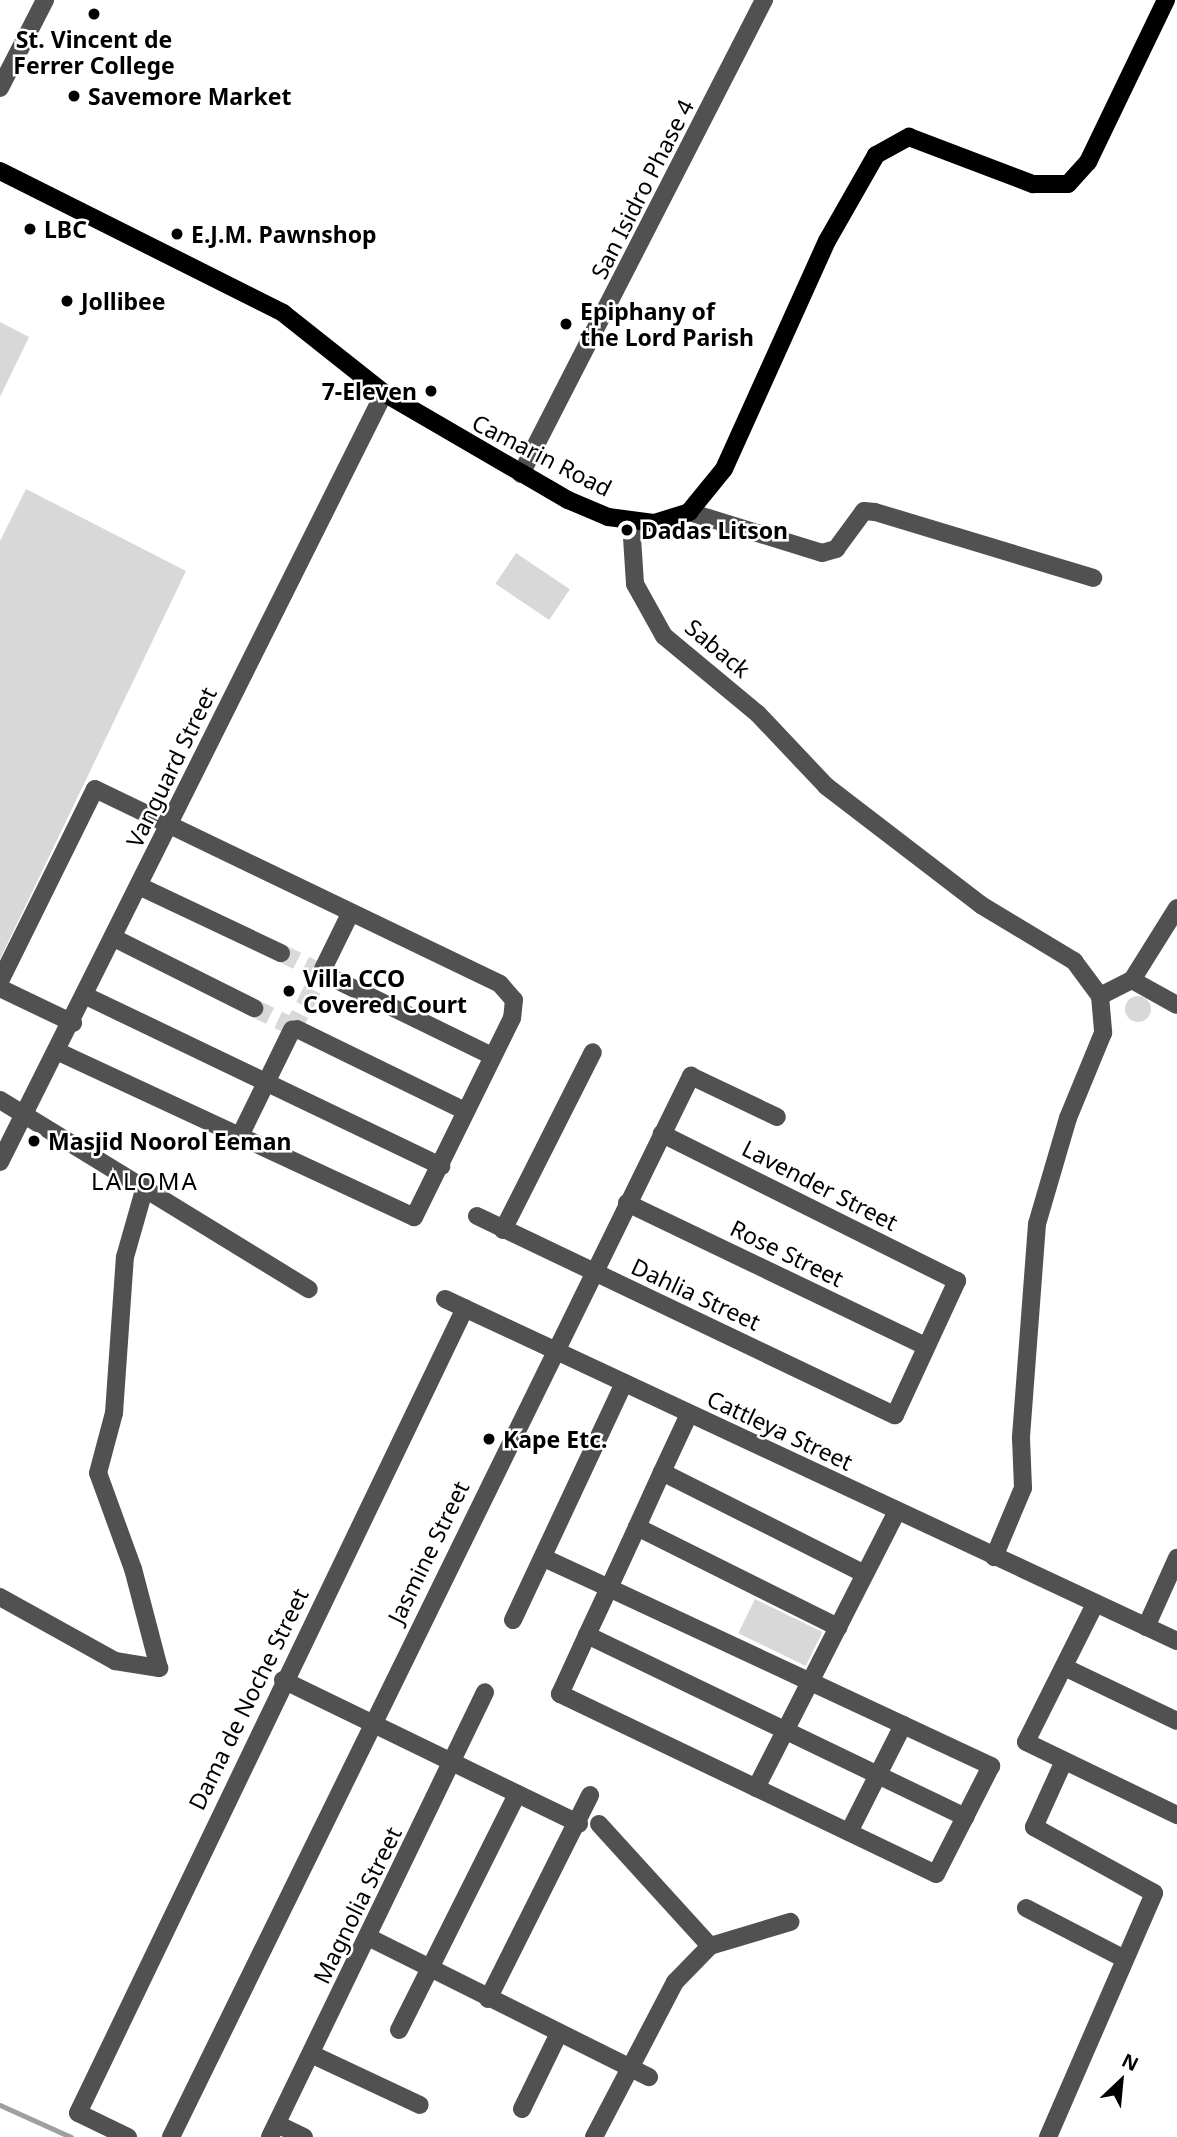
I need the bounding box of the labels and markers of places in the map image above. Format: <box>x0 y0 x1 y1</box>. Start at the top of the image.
marker: St. Vincent de Ferrer College <box>86 6 102 22</box>
place label: St. Vincent de Ferrer College <box>13 25 175 79</box>
place label: Savemore Market <box>88 82 291 110</box>
marker: Savemore Market <box>66 88 82 104</box>
place label: LBC <box>44 215 87 243</box>
place label: E.J.M. Pawnshop <box>191 220 377 248</box>
marker: LBC <box>22 221 38 237</box>
marker: E.J.M. Pawnshop <box>169 226 185 242</box>
place label: Jollibee <box>81 287 166 315</box>
marker: Jollibee <box>59 293 75 309</box>
place label: Epiphany of the Lord Parish <box>580 297 754 351</box>
marker: Epiphany of the Lord Parish <box>558 316 574 332</box>
place label: 7-Eleven <box>322 377 417 405</box>
marker: 7-Eleven <box>423 383 439 399</box>
place label: Dadas Litson <box>641 516 788 544</box>
marker: Dadas Litson <box>619 522 635 538</box>
place label: Villa CCO Covered Court <box>303 964 467 1018</box>
marker: Villa CCO Covered Court <box>281 983 297 999</box>
place label: Masjid Noorol Eeman <box>48 1127 292 1155</box>
marker: Masjid Noorol Eeman <box>26 1133 42 1149</box>
place label: Kape Etc. <box>503 1425 607 1453</box>
marker: Kape Etc. <box>481 1431 497 1447</box>

